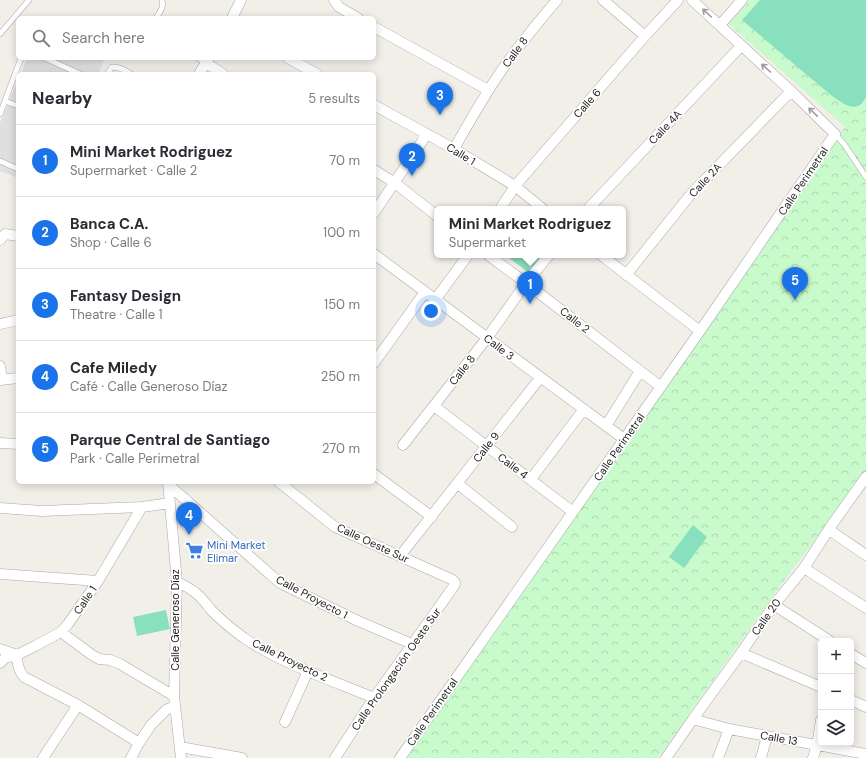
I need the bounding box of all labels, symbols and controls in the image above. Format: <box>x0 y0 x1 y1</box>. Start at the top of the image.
one-way arrow <box>702 8 712 18</box>
search box <box>16 16 376 60</box>
icon: search <box>30 27 52 49</box>
text: Search here <box>62 28 145 48</box>
street label: Calle 8 <box>499 34 531 70</box>
one-way arrow <box>761 64 771 73</box>
pin: 3 <box>427 82 453 115</box>
street label: Calle 6 <box>570 85 604 121</box>
text: Nearby <box>32 87 92 109</box>
text: 5 results <box>308 90 360 107</box>
street label: Calle 4A <box>646 107 684 147</box>
one-way arrow <box>808 108 818 117</box>
street label: Calle 1 <box>444 140 478 168</box>
text: Mini Market Rodriguez <box>70 142 232 162</box>
pin: 2 <box>399 143 425 176</box>
street label: Calle Perimetral <box>775 144 831 218</box>
text: 1 <box>43 152 47 169</box>
text: 70 m <box>329 152 360 169</box>
street label: Calle 2A <box>686 160 724 200</box>
text: Supermarket · Calle 2 <box>70 162 197 179</box>
popup <box>434 206 626 258</box>
text: Banca C.A. <box>70 214 148 234</box>
text: Mini Market Rodriguez <box>449 214 611 234</box>
text: 2 <box>41 224 49 241</box>
text: 100 m <box>323 224 360 241</box>
text: Shop · Calle 6 <box>70 234 152 251</box>
text: Supermarket <box>449 234 526 251</box>
pin: 5 <box>782 267 808 300</box>
pin: 1 <box>517 271 543 304</box>
text: Fantasy Design <box>70 286 181 306</box>
text: 3 <box>41 296 49 313</box>
text: 150 m <box>324 296 360 313</box>
your location <box>421 301 441 321</box>
street label: Calle 2 <box>557 304 593 336</box>
text: Theatre · Calle 1 <box>70 306 163 323</box>
street label: Calle 3 <box>481 331 517 363</box>
street label: Calle 8 <box>446 352 478 388</box>
text: Cafe Miledy <box>70 358 157 378</box>
text: 4 <box>41 368 49 385</box>
text: 250 m <box>321 368 360 385</box>
text: Café · Calle Generoso Díaz <box>70 378 227 395</box>
street label: Calle Perimetral <box>590 410 648 484</box>
street label: Calle 9 <box>470 429 502 465</box>
text: Parque Central de Santiago <box>70 430 270 450</box>
text: 5 <box>41 440 49 457</box>
text: 270 m <box>322 440 360 457</box>
text: Park · Calle Perimetral <box>70 450 199 467</box>
street label: Calle 4 <box>495 450 531 482</box>
pin: 4 <box>176 502 202 535</box>
street label: Calle Oeste Sur <box>335 520 411 566</box>
place label: Mini Market Elimar <box>207 538 266 565</box>
supermarket icon: Mini Market Elimar <box>184 541 204 561</box>
street label: Calle Generoso Díaz <box>168 569 182 671</box>
street label: Calle Proyecto 1 <box>274 572 350 622</box>
street label: Calle 1 <box>70 583 100 617</box>
street label: Calle 20 <box>748 596 784 638</box>
street label: Calle Prolongación Oeste Sur <box>348 605 444 733</box>
street label: Calle Proyecto 2 <box>250 636 330 684</box>
map controls <box>818 638 854 746</box>
button: + <box>818 638 854 674</box>
button: − <box>818 674 854 710</box>
street label: Calle Perimetral <box>403 675 461 749</box>
button: layers <box>818 710 854 746</box>
street label: Calle 13 <box>759 728 799 748</box>

